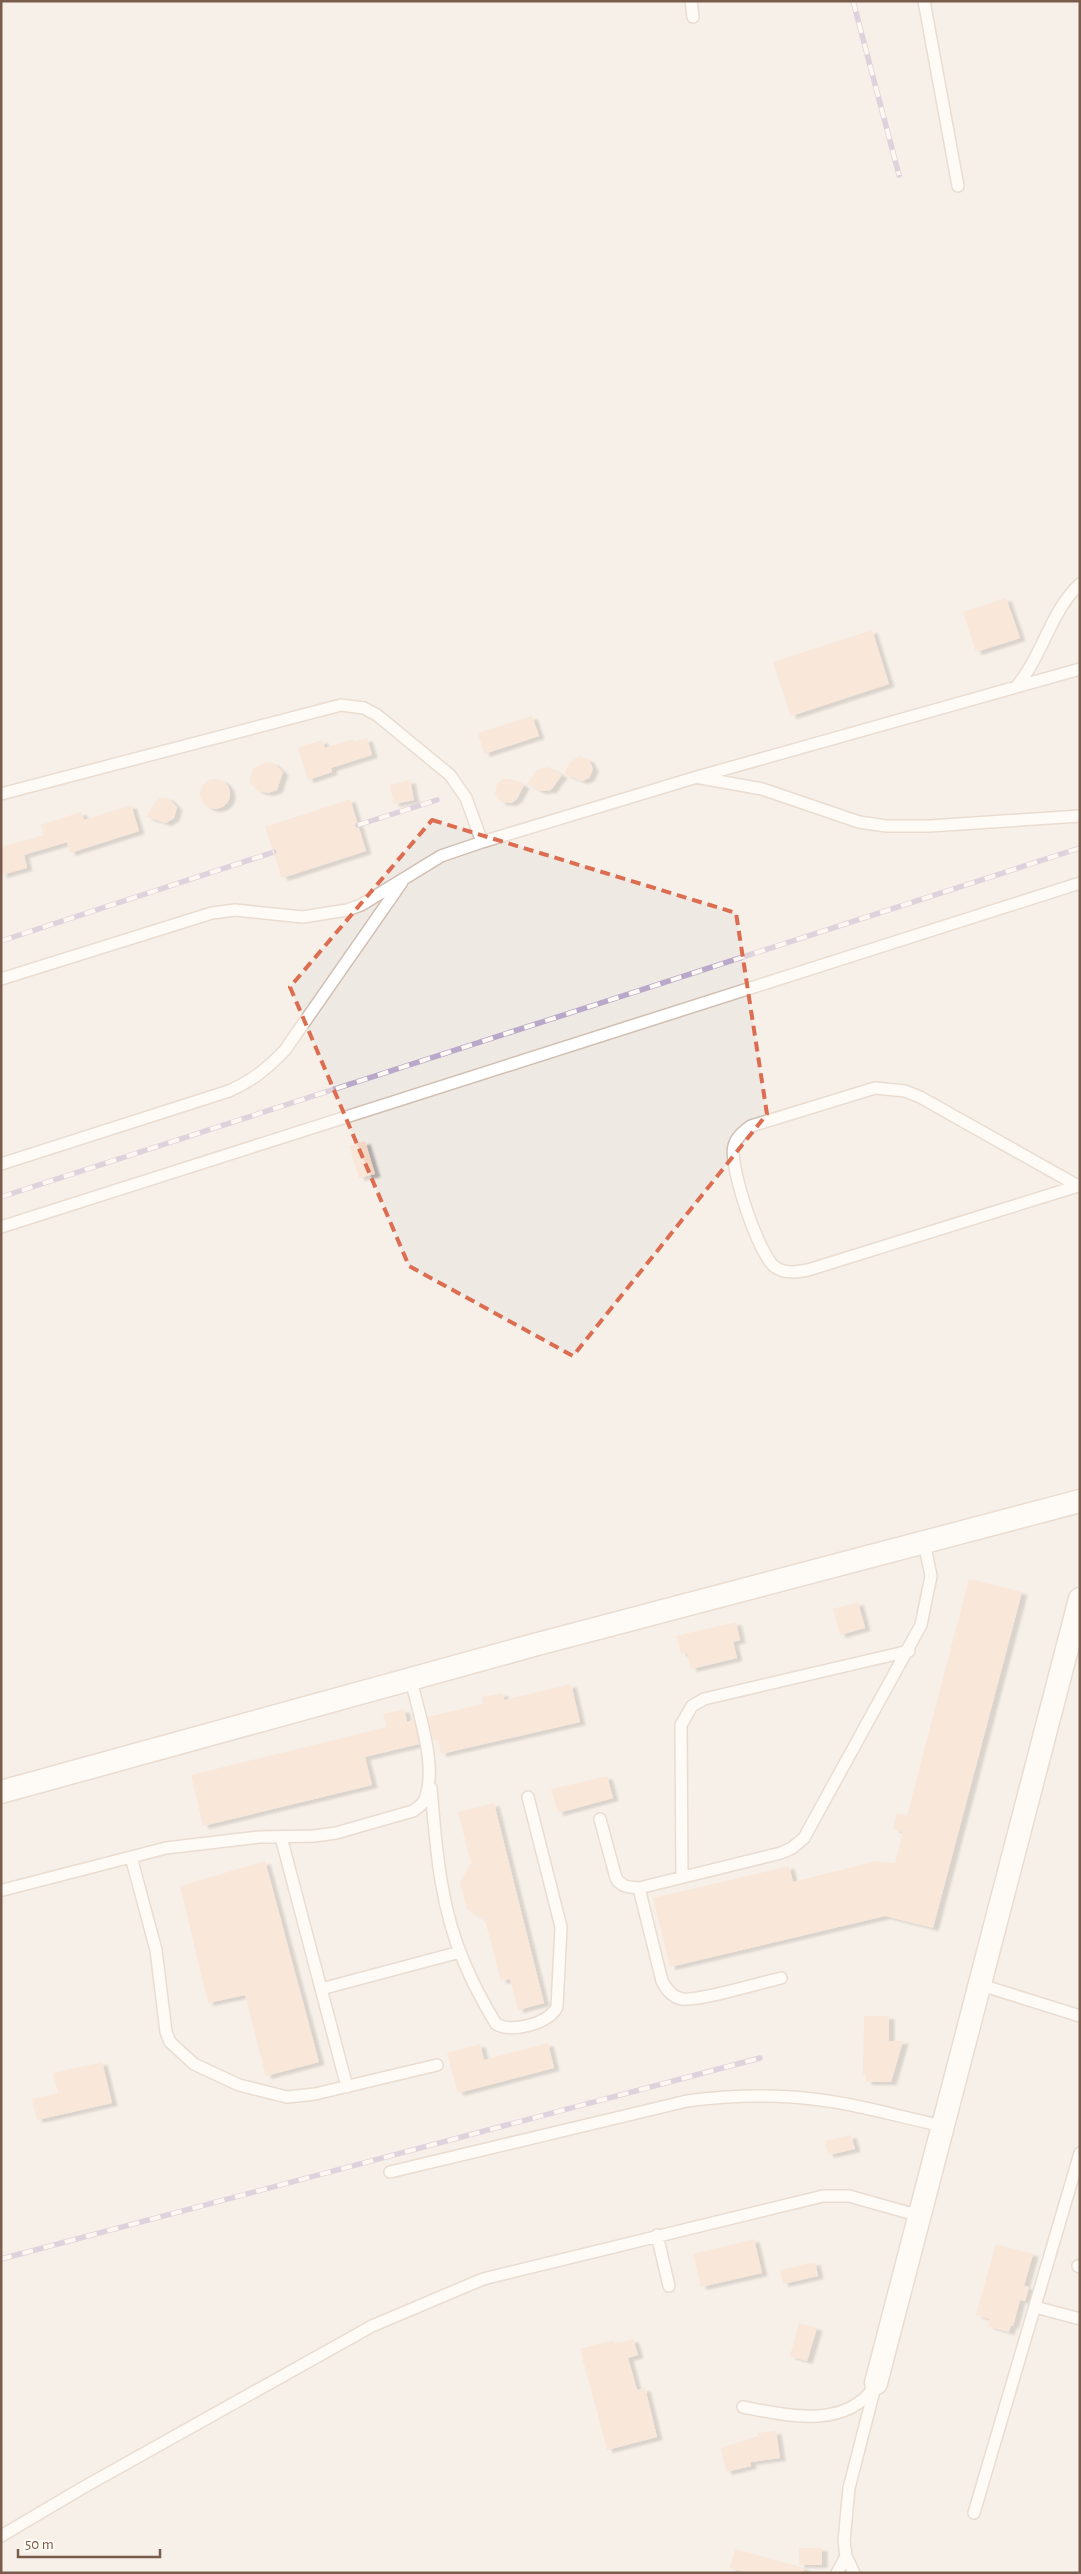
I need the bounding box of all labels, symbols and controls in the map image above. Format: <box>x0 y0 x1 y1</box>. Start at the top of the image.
scale bar <box>18 2526 160 2558</box>
text: 50 m <box>25 2537 54 2552</box>

